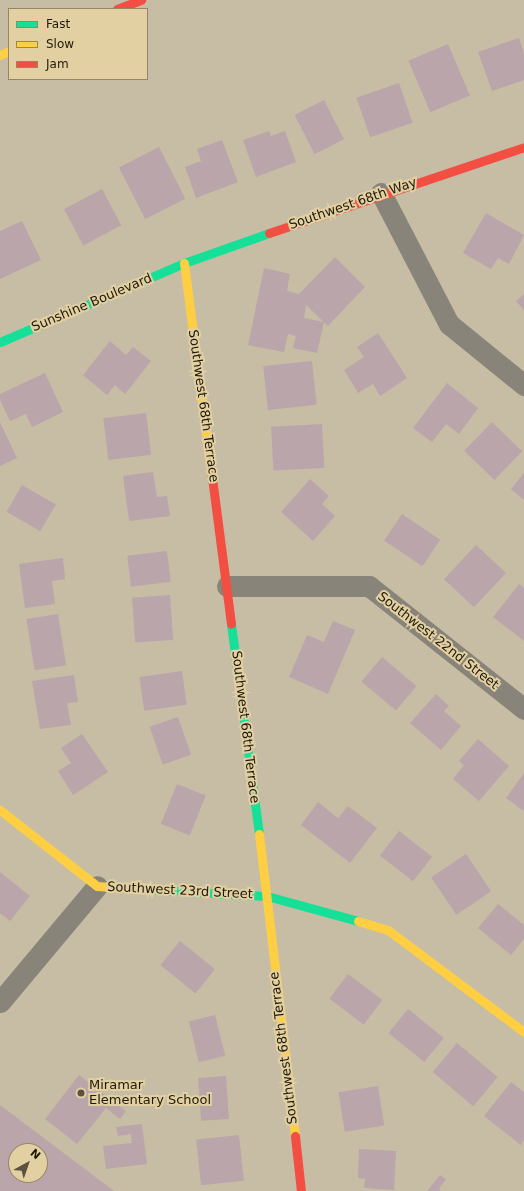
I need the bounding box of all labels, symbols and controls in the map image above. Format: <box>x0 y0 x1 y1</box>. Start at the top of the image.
legend <box>8 8 148 80</box>
text: Fast <box>46 17 70 31</box>
text: Slow <box>46 37 74 51</box>
text: Jam <box>46 57 69 71</box>
street label: Southwest 68th Way <box>287 175 419 233</box>
street label: Sunshine Boulevard <box>29 271 155 335</box>
street label: Southwest 68th Terrace <box>185 329 221 483</box>
street label: Southwest 22nd Street <box>374 589 502 693</box>
street label: Southwest 68th Terrace <box>228 650 262 804</box>
street label: Southwest 23rd Street <box>107 879 253 903</box>
street label: Southwest 68th Terrace <box>267 971 301 1125</box>
place label: Miramar Elementary School <box>89 1078 211 1109</box>
marker: Miramar Elementary School <box>76 1088 86 1098</box>
north arrow <box>8 1143 48 1183</box>
text: N <box>28 1146 43 1162</box>

